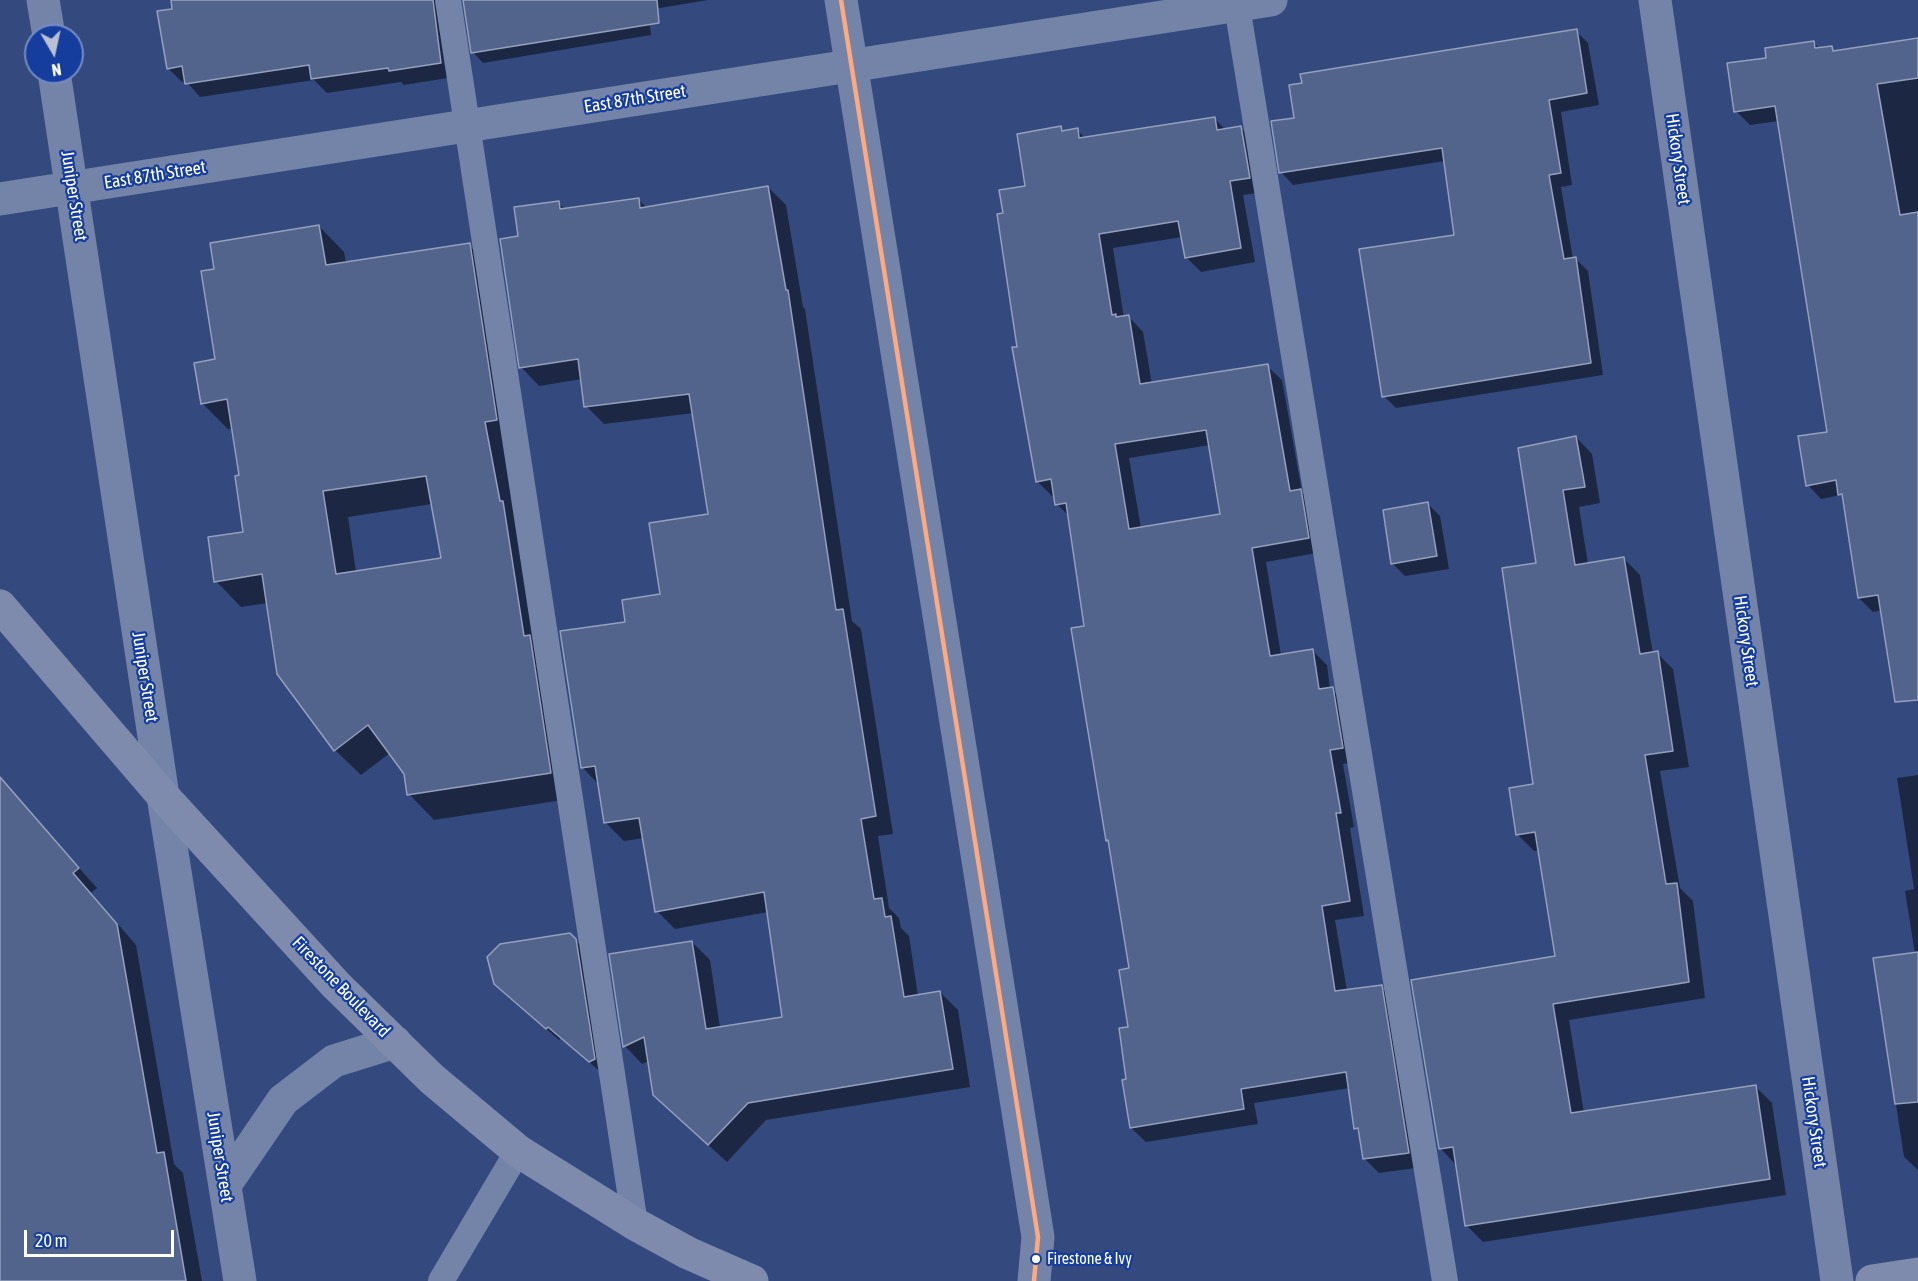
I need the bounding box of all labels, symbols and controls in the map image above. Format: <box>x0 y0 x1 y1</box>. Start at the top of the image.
north arrow <box>24 24 84 84</box>
text: N <box>50 60 63 79</box>
street label: East 87th Street <box>583 80 687 118</box>
street label: Hickory Street <box>1661 112 1695 206</box>
street label: Juniper Street <box>56 149 92 243</box>
street label: East 87th Street <box>103 156 207 194</box>
street label: Hickory Street <box>1729 594 1763 688</box>
street label: Juniper Street <box>127 630 163 724</box>
street label: Firestone Boulevard <box>287 932 395 1042</box>
street label: Hickory Street <box>1797 1075 1831 1169</box>
street label: Juniper Street <box>202 1110 238 1204</box>
scale bar <box>27 1218 177 1256</box>
text: 20 m <box>35 1230 67 1251</box>
place label: Firestone & Ivy <box>1047 1249 1132 1269</box>
marker: Firestone & Ivy <box>1030 1253 1042 1265</box>

